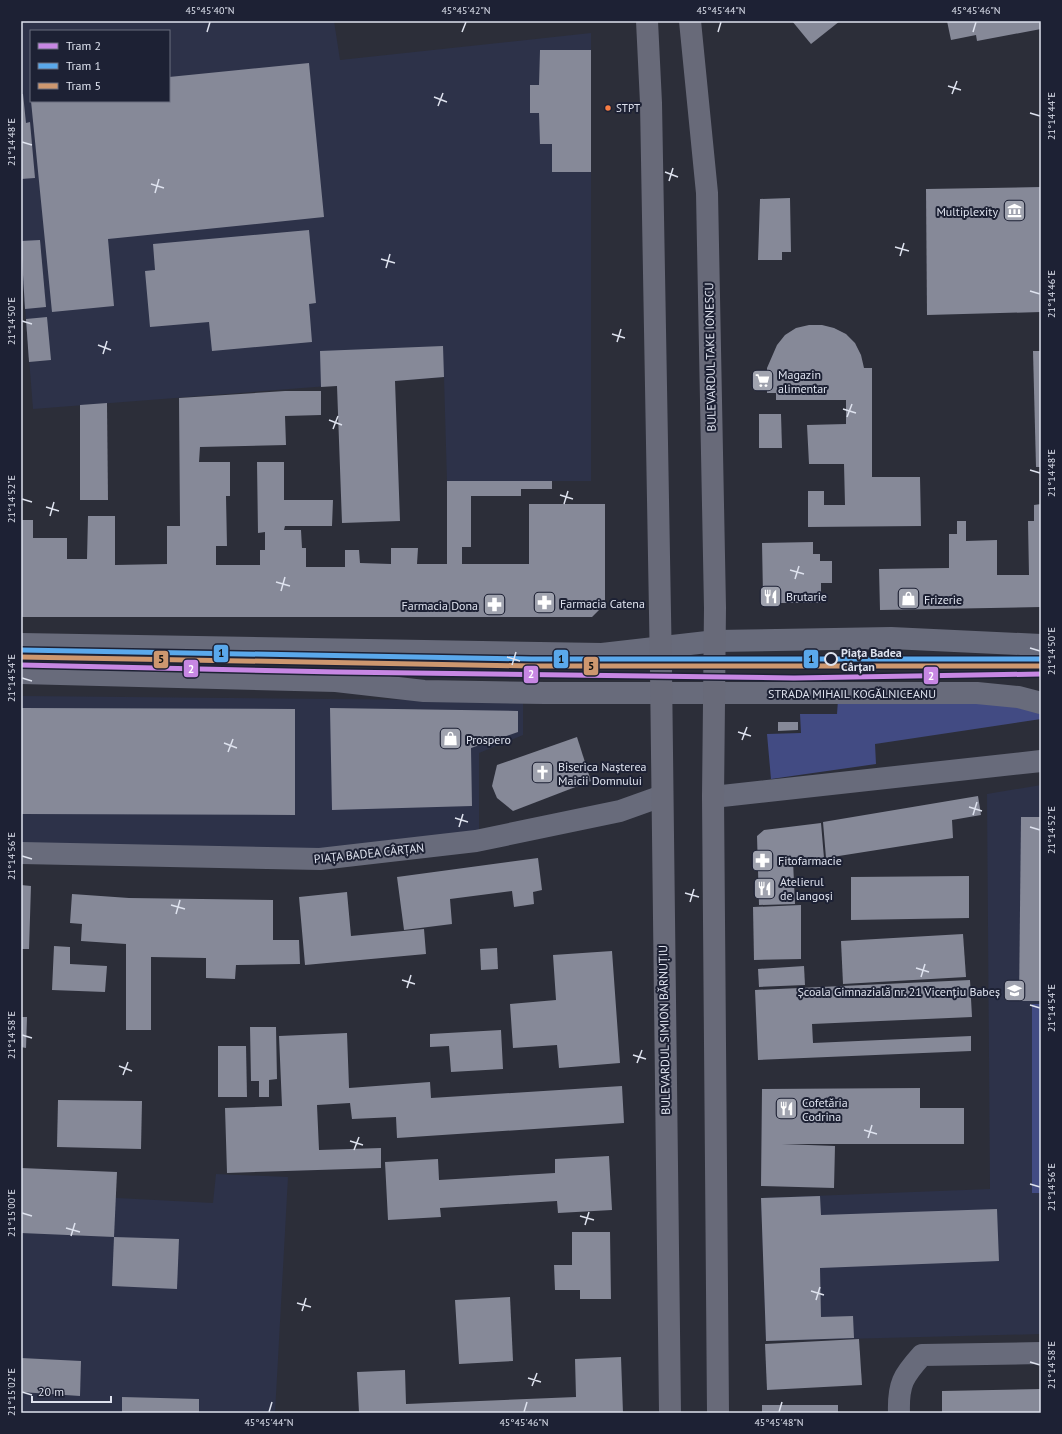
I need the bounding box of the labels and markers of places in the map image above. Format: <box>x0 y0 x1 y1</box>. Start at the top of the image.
place label: STPT <box>616 101 640 115</box>
marker: STPT <box>603 103 613 113</box>
museum icon: Multiplexity <box>1001 198 1027 224</box>
place label: Multiplexity <box>936 204 998 219</box>
place label: Magazin alimentar <box>778 367 827 396</box>
supermarket icon: Magazin alimentar <box>749 368 775 394</box>
restaurant icon: Brutarie <box>757 583 783 609</box>
shop icon: Frizerie <box>895 586 921 612</box>
place label: Brutarie <box>786 589 827 604</box>
pharmacy icon: Farmacia Catena <box>531 590 557 616</box>
pharmacy icon: Farmacia Dona <box>481 592 507 618</box>
place label: Frizerie <box>924 592 962 607</box>
place label: Farmacia Catena <box>560 596 645 611</box>
place label: Farmacia Dona <box>401 598 478 613</box>
place label: Piața Badea Cârțan <box>841 645 902 674</box>
marker: Piața Badea Cârțan <box>824 652 838 666</box>
shop icon: Prospero <box>438 726 464 752</box>
place label: Prospero <box>466 732 511 747</box>
place label: Biserica Nașterea Maicii Domnului <box>558 759 647 788</box>
church icon: Biserica Nașterea Maicii Domnului <box>529 760 555 786</box>
pharmacy icon: Fitofarmacie <box>750 847 776 873</box>
place label: Fitofarmacie <box>778 853 842 868</box>
place label: Atelierul de langoși <box>780 874 833 903</box>
restaurant icon: Atelierul de langoși <box>752 875 778 901</box>
school or university icon: Școala Gimnazială nr. 21 Vicențiu Babeș <box>1002 978 1028 1004</box>
place label: Școala Gimnazială nr. 21 Vicențiu Babeș <box>797 984 1000 999</box>
place label: Cofetăria Codrina <box>802 1095 848 1124</box>
restaurant icon: Cofetăria Codrina <box>773 1096 799 1122</box>

